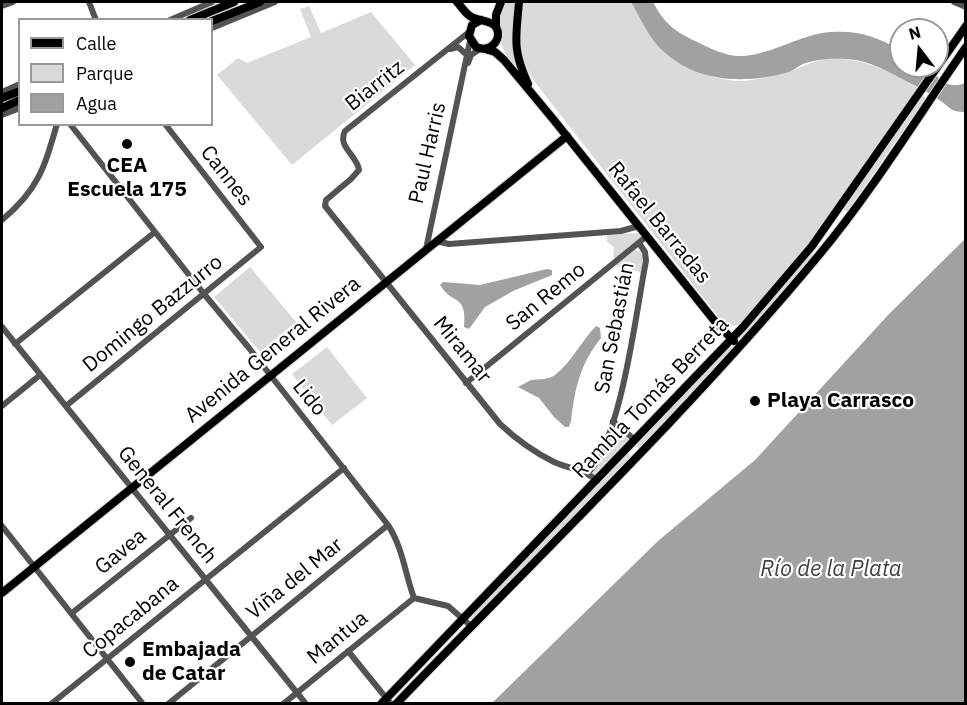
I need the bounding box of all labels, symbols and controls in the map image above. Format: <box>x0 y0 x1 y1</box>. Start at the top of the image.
legend <box>18 18 213 126</box>
north arrow <box>889 18 949 78</box>
text: N <box>906 21 923 44</box>
text: Calle <box>76 32 116 55</box>
street label: Biarritz <box>340 55 410 117</box>
text: Parque <box>76 62 133 85</box>
text: Agua <box>76 92 117 115</box>
street label: Paul Harris <box>404 100 452 206</box>
marker: CEA Escuela 175 <box>120 137 134 151</box>
street label: Cannes <box>195 141 257 211</box>
place label: CEA Escuela 175 <box>67 153 187 203</box>
street label: Rafael Barradas <box>602 157 716 289</box>
street label: Domingo Bazzurro <box>78 250 228 378</box>
street label: San Remo <box>501 257 591 337</box>
street label: San Sebastián <box>590 260 640 396</box>
street label: Avenida General Rivera <box>180 271 366 429</box>
street label: Miramar <box>428 312 496 388</box>
street label: Rambla Tomás Berreta <box>567 312 735 484</box>
street label: Lido <box>287 375 331 421</box>
place label: Playa Carrasco <box>767 388 914 414</box>
marker: Playa Carrasco <box>748 394 762 408</box>
street label: General French <box>112 441 222 569</box>
street label: Gavea <box>90 524 152 580</box>
street label: Viña del Mar <box>242 533 348 625</box>
water label: Río de la Plata <box>760 557 902 583</box>
street label: Copacabana <box>78 572 184 664</box>
street label: Mantua <box>303 606 373 670</box>
place label: Embajada de Catar <box>142 637 241 687</box>
marker: Embajada de Catar <box>123 655 137 669</box>

